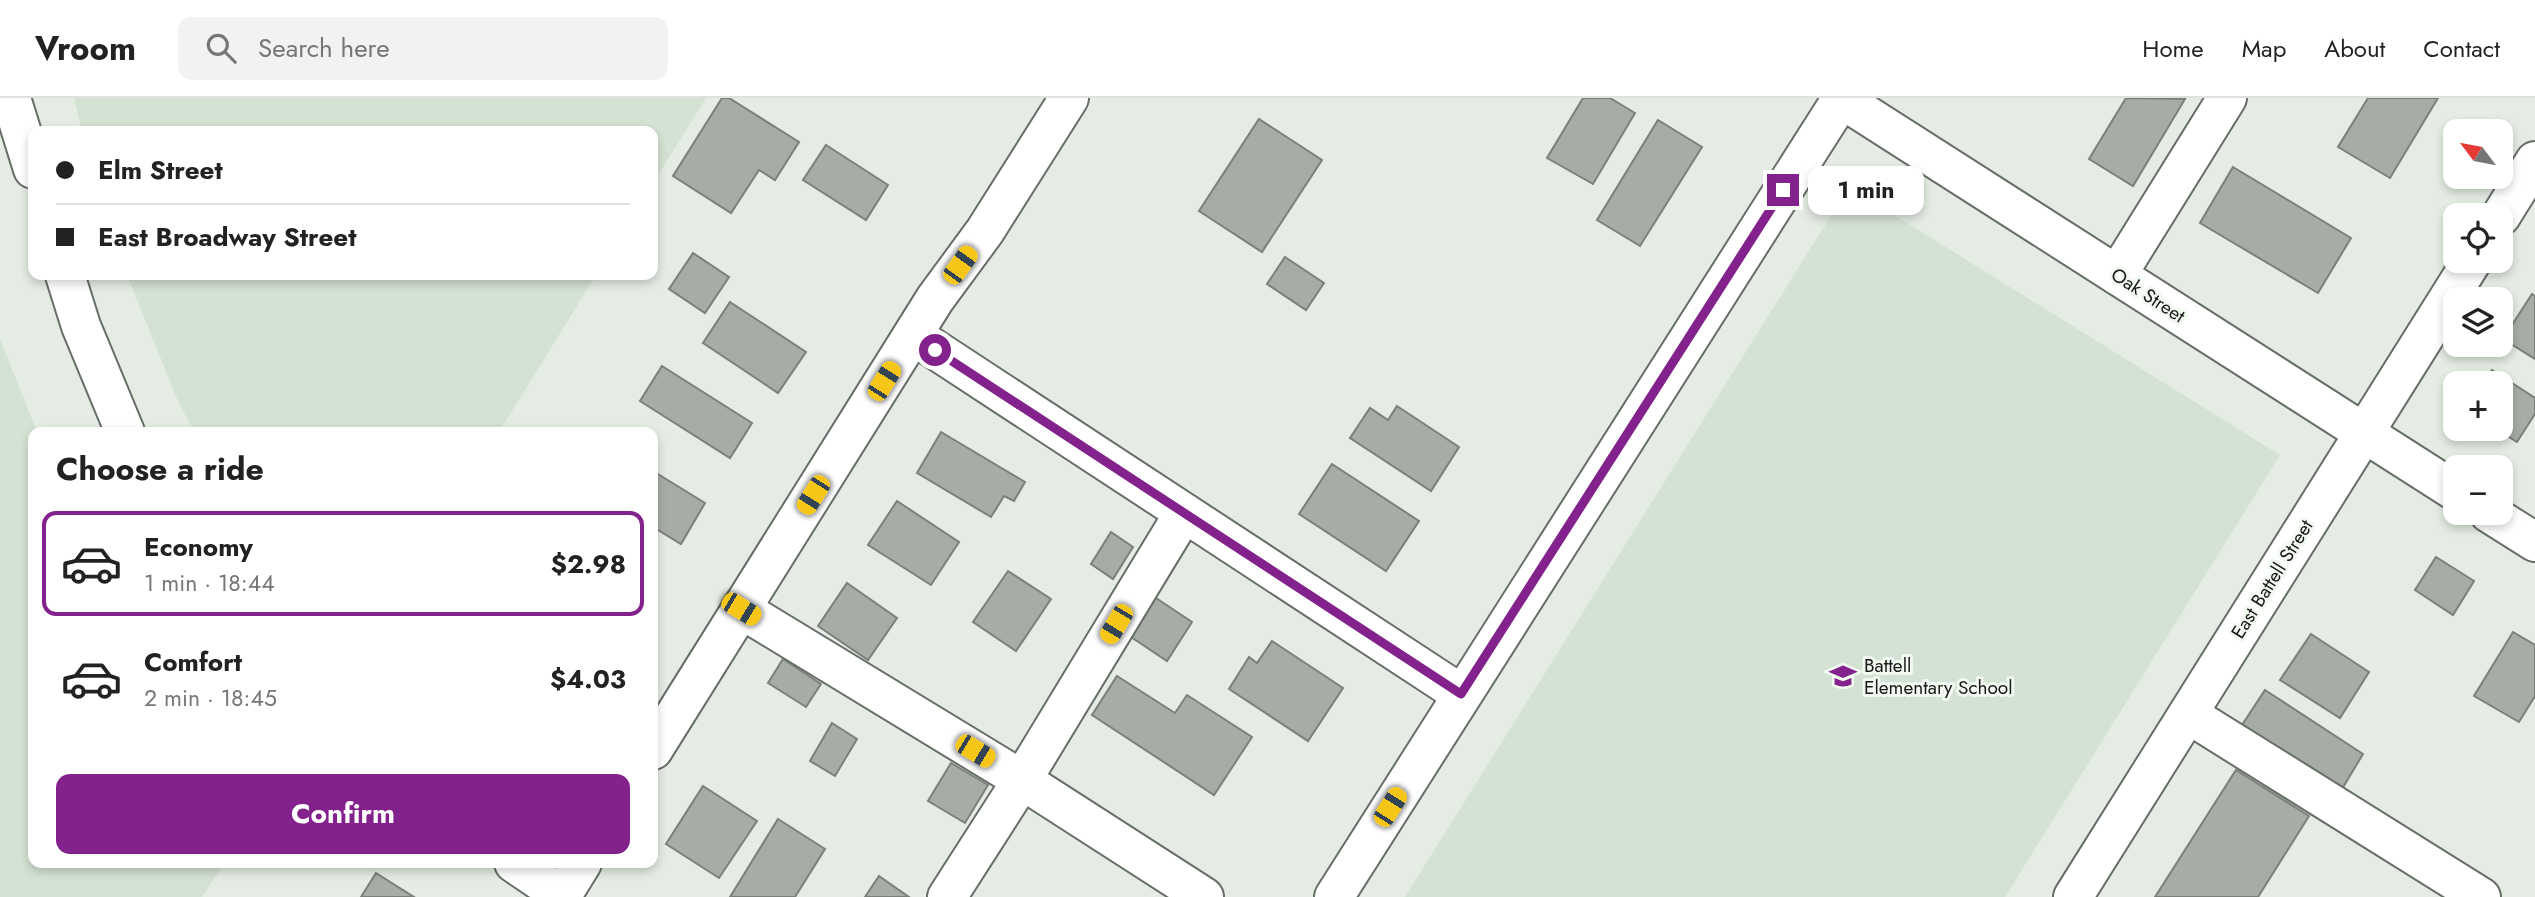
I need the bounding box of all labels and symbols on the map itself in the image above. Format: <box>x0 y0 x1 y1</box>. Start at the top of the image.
north arrow <box>2443 119 2513 189</box>
callout: 1 min <box>1808 166 1923 214</box>
route end <box>1767 174 1799 206</box>
car <box>940 242 981 288</box>
street label: Oak Street <box>2106 261 2191 329</box>
route start <box>919 334 951 366</box>
car <box>864 358 905 404</box>
car <box>793 472 834 518</box>
street label: East Battell Street <box>2225 514 2320 644</box>
car <box>718 589 765 629</box>
car <box>1097 601 1136 647</box>
place label: Battell Elementary School <box>1864 652 2013 701</box>
school or university icon: Battell Elementary School <box>1828 661 1858 691</box>
car <box>952 731 999 771</box>
car <box>1370 784 1411 830</box>

